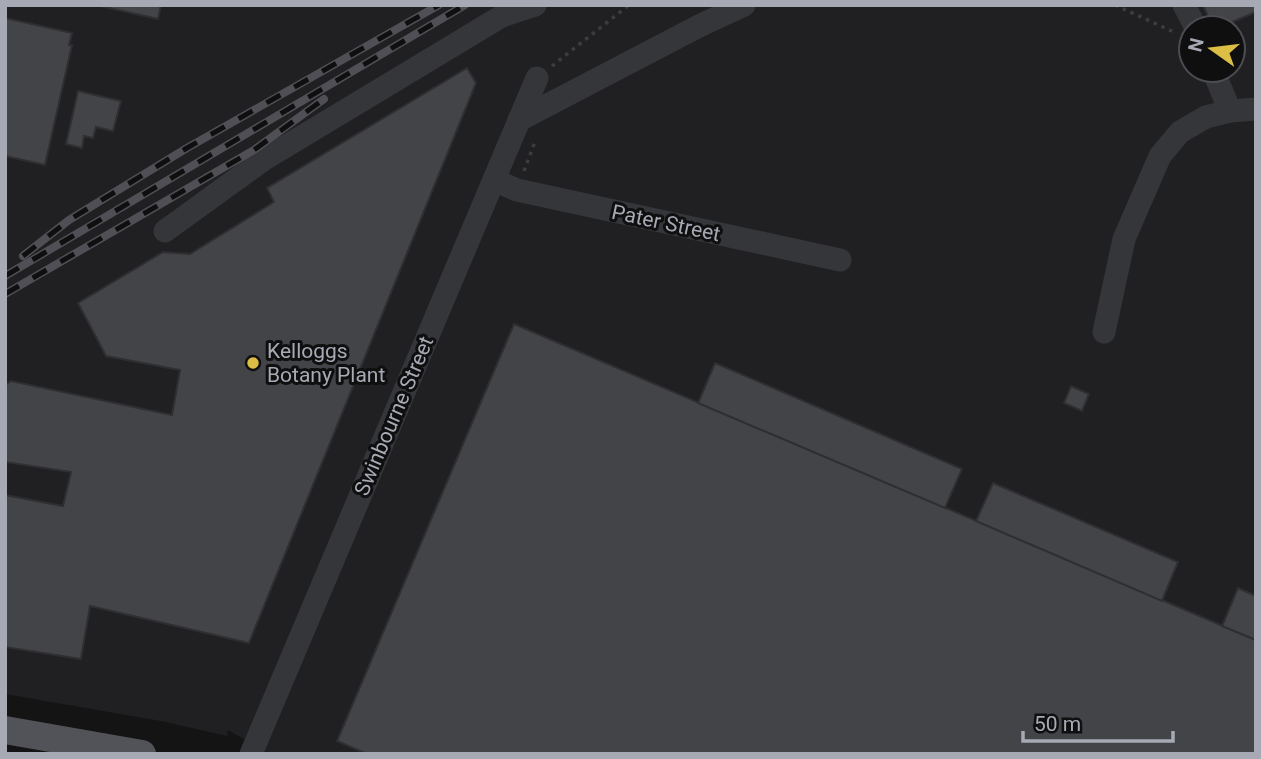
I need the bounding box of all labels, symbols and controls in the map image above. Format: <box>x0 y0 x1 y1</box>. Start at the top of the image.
north arrow <box>1177 14 1247 84</box>
text: N <box>1183 36 1209 54</box>
street label: Pater Street <box>610 200 723 246</box>
street label: Swinbourne Street <box>350 333 438 499</box>
place label: Kelloggs Botany Plant <box>267 339 385 387</box>
marker: Kelloggs Botany Plant <box>245 355 261 371</box>
scale bar <box>1023 700 1174 744</box>
text: 50 m <box>1034 712 1081 736</box>

